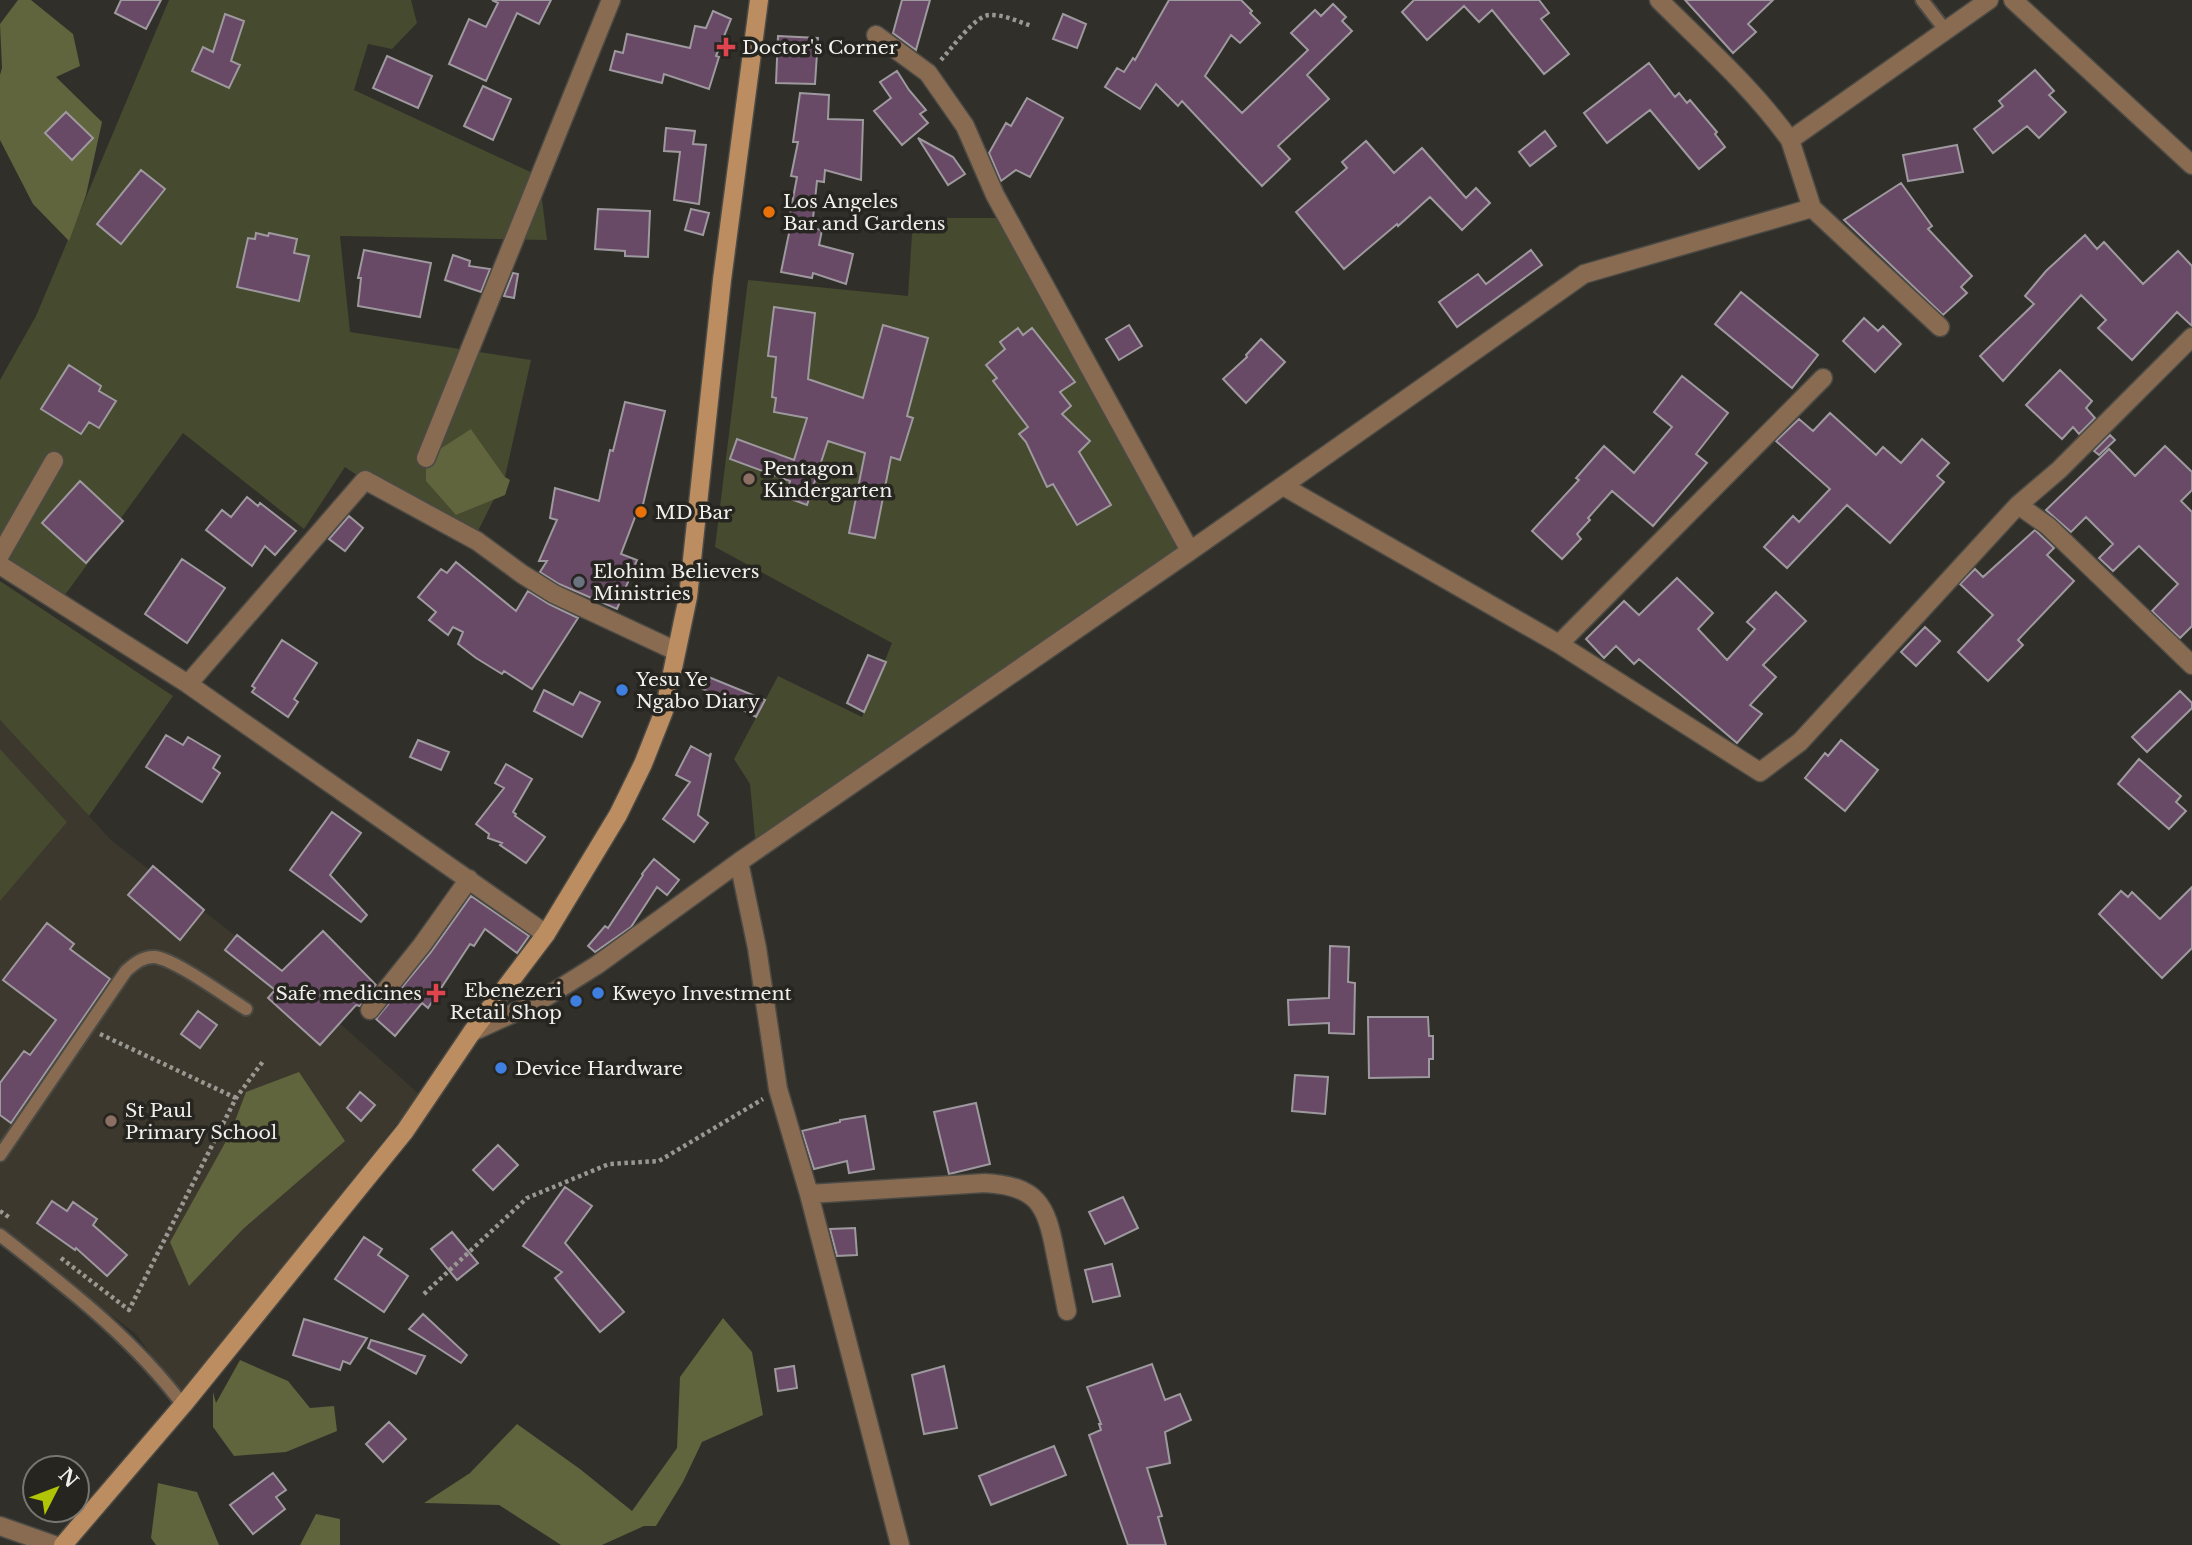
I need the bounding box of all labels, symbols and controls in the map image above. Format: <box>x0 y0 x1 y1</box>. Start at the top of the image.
place label: Doctor's Corner <box>742 36 898 59</box>
marker: Doctor's Corner <box>716 37 736 57</box>
place label: Los Angeles Bar and Gardens <box>783 190 945 235</box>
marker: Los Angeles Bar and Gardens <box>761 204 777 220</box>
place label: Pentagon Kindergarten <box>763 457 892 502</box>
marker: Pentagon Kindergarten <box>741 471 757 487</box>
place label: MD Bar <box>655 501 732 524</box>
marker: MD Bar <box>633 504 649 520</box>
place label: Elohim Believers Ministries <box>593 560 759 605</box>
marker: Elohim Believers Ministries <box>571 574 587 590</box>
place label: Yesu Ye Ngabo Diary <box>635 668 760 713</box>
marker: Yesu Ye Ngabo Diary <box>614 682 630 698</box>
place label: Ebenezeri Retail Shop <box>450 979 563 1024</box>
place label: Safe medicines <box>275 982 422 1005</box>
place label: Kweyo Investment <box>612 982 793 1005</box>
marker: Safe medicines <box>428 985 444 1001</box>
marker: Kweyo Investment <box>590 985 606 1001</box>
marker: Ebenezeri Retail Shop <box>568 993 584 1009</box>
place label: Device Hardware <box>515 1057 683 1080</box>
marker: Device Hardware <box>493 1060 509 1076</box>
place label: St Paul Primary School <box>125 1099 277 1144</box>
marker: St Paul Primary School <box>103 1113 119 1129</box>
north arrow <box>21 1454 91 1524</box>
text: N <box>54 1464 83 1492</box>

